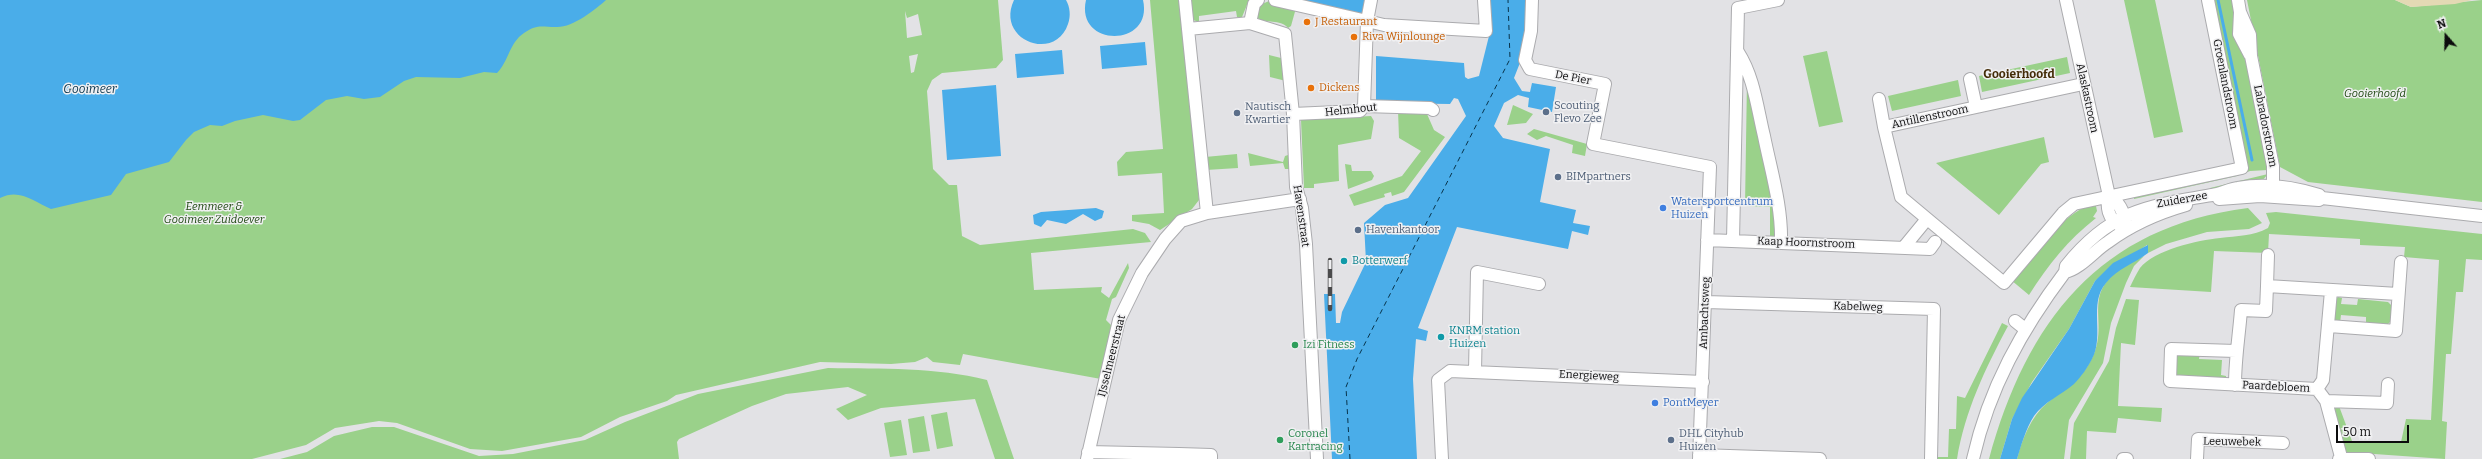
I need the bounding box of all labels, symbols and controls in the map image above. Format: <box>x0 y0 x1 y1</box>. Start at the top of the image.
place label: J Restaurant <box>1315 15 1377 29</box>
north arrow <box>2426 16 2466 56</box>
marker: J Restaurant <box>1302 17 1312 27</box>
text: N <box>2436 17 2448 32</box>
place label: Riva Wijnlounge <box>1362 30 1445 44</box>
marker: Riva Wijnlounge <box>1349 32 1359 42</box>
street label: Groenlandstroom <box>2210 38 2240 130</box>
street label: Alaskastroom <box>2073 62 2101 134</box>
street label: De Pier <box>1554 68 1592 88</box>
district label: Gooierhoofd <box>1983 68 2055 82</box>
place label: Dickens <box>1319 81 1360 95</box>
water label: Gooimeer <box>63 83 117 97</box>
marker: Dickens <box>1306 83 1316 93</box>
street label: Labradorstroom <box>2251 84 2279 168</box>
park label: Gooierhoofd <box>2344 87 2406 101</box>
place label: Scouting Flevo Zee <box>1554 99 1602 125</box>
place label: Nautisch Kwartier <box>1245 100 1291 126</box>
street label: Helmhout <box>1324 101 1378 119</box>
street label: Antillenstroom <box>1890 102 1970 132</box>
marker: Scouting Flevo Zee <box>1541 107 1551 117</box>
marker: Nautisch Kwartier <box>1232 108 1242 118</box>
place label: BIMpartners <box>1566 170 1631 184</box>
marker: BIMpartners <box>1553 172 1563 182</box>
street label: Havenstraat <box>1290 184 1312 248</box>
street label: Zuiderzee <box>2156 189 2208 211</box>
place label: Watersportcentrum Huizen <box>1671 195 1773 221</box>
park label: Eemmeer & Gooimeer Zuidoever <box>164 200 264 226</box>
marker: Watersportcentrum Huizen <box>1658 203 1668 213</box>
place label: Havenkantoor <box>1366 223 1439 237</box>
marker: Havenkantoor <box>1353 225 1363 235</box>
street label: Kaap Hoornstroom <box>1757 235 1855 251</box>
place label: Botterwerf <box>1352 254 1407 268</box>
marker: Botterwerf <box>1339 256 1349 266</box>
street label: Ambachtsweg <box>1697 277 1713 349</box>
street label: Kabelweg <box>1833 300 1883 314</box>
street label: IJsselmeerstraat <box>1095 314 1129 398</box>
place label: KNRM station Huizen <box>1449 324 1520 350</box>
marker: KNRM station Huizen <box>1436 332 1446 342</box>
place label: Izi Fitness <box>1303 338 1354 352</box>
marker: Izi Fitness <box>1290 340 1300 350</box>
street label: Energieweg <box>1559 368 1619 384</box>
street label: Paardebloem <box>2242 379 2310 395</box>
place label: PontMeyer <box>1663 396 1718 410</box>
marker: PontMeyer <box>1650 398 1660 408</box>
scale bar <box>2338 417 2411 443</box>
text: 50 m <box>2343 425 2371 439</box>
place label: Coronel Kartracing <box>1288 427 1343 453</box>
place label: DHL Cityhub Huizen <box>1679 427 1744 453</box>
marker: Coronel Kartracing <box>1275 435 1285 445</box>
marker: DHL Cityhub Huizen <box>1666 435 1676 445</box>
street label: Leeuwebek <box>2203 435 2261 449</box>

